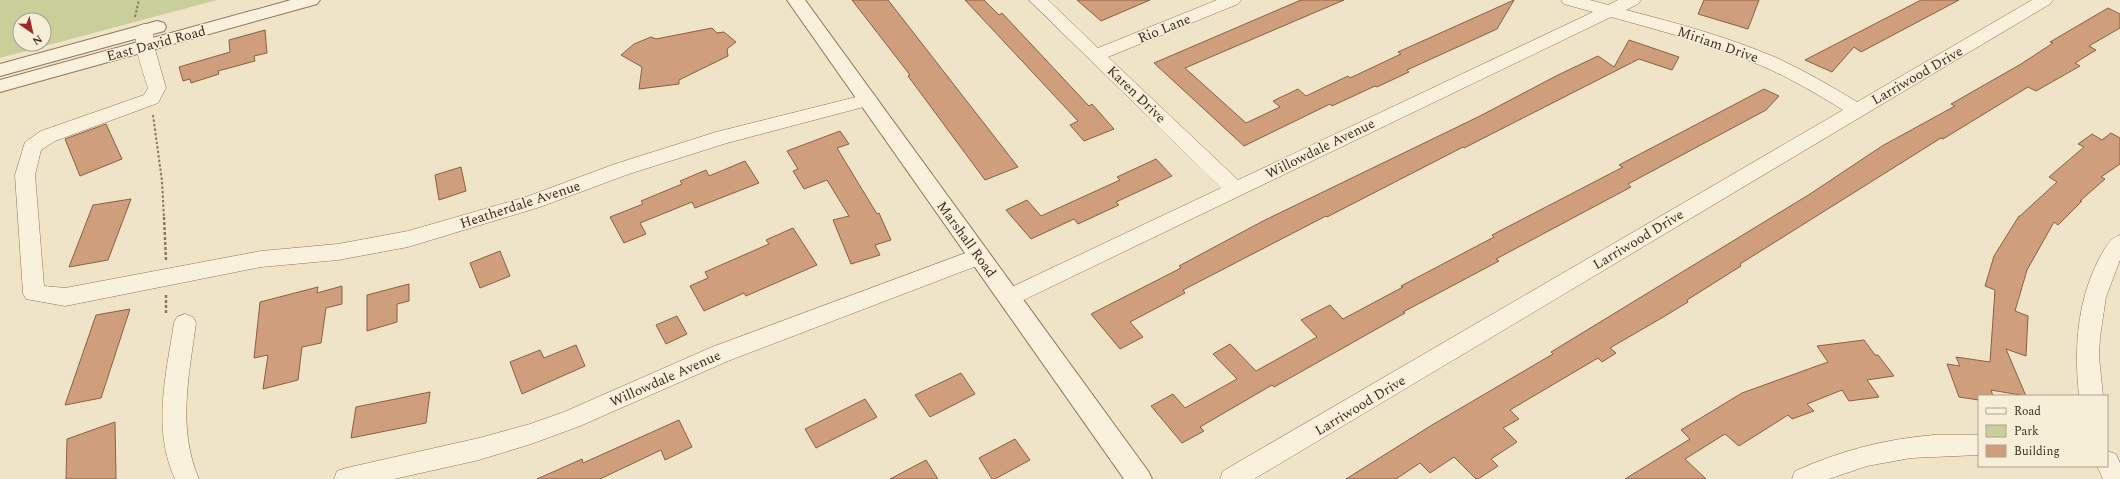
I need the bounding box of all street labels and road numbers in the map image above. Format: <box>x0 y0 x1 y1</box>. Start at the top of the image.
street label: Rio Lane <box>1135 8 1194 49</box>
street label: East David Road <box>104 20 208 67</box>
street label: Miriam Drive <box>1675 21 1761 68</box>
street label: Larriwood Drive <box>1868 41 1967 110</box>
street label: Karen Drive <box>1102 61 1171 128</box>
street label: Willowdale Avenue <box>1262 113 1379 184</box>
street label: Heatherdale Avenue <box>457 175 583 234</box>
street label: Marshall Road <box>932 197 1002 282</box>
street label: Larriwood Drive <box>1589 204 1688 275</box>
street label: Willowdale Avenue <box>606 344 724 412</box>
street label: Larriwood Drive <box>1311 370 1410 441</box>

